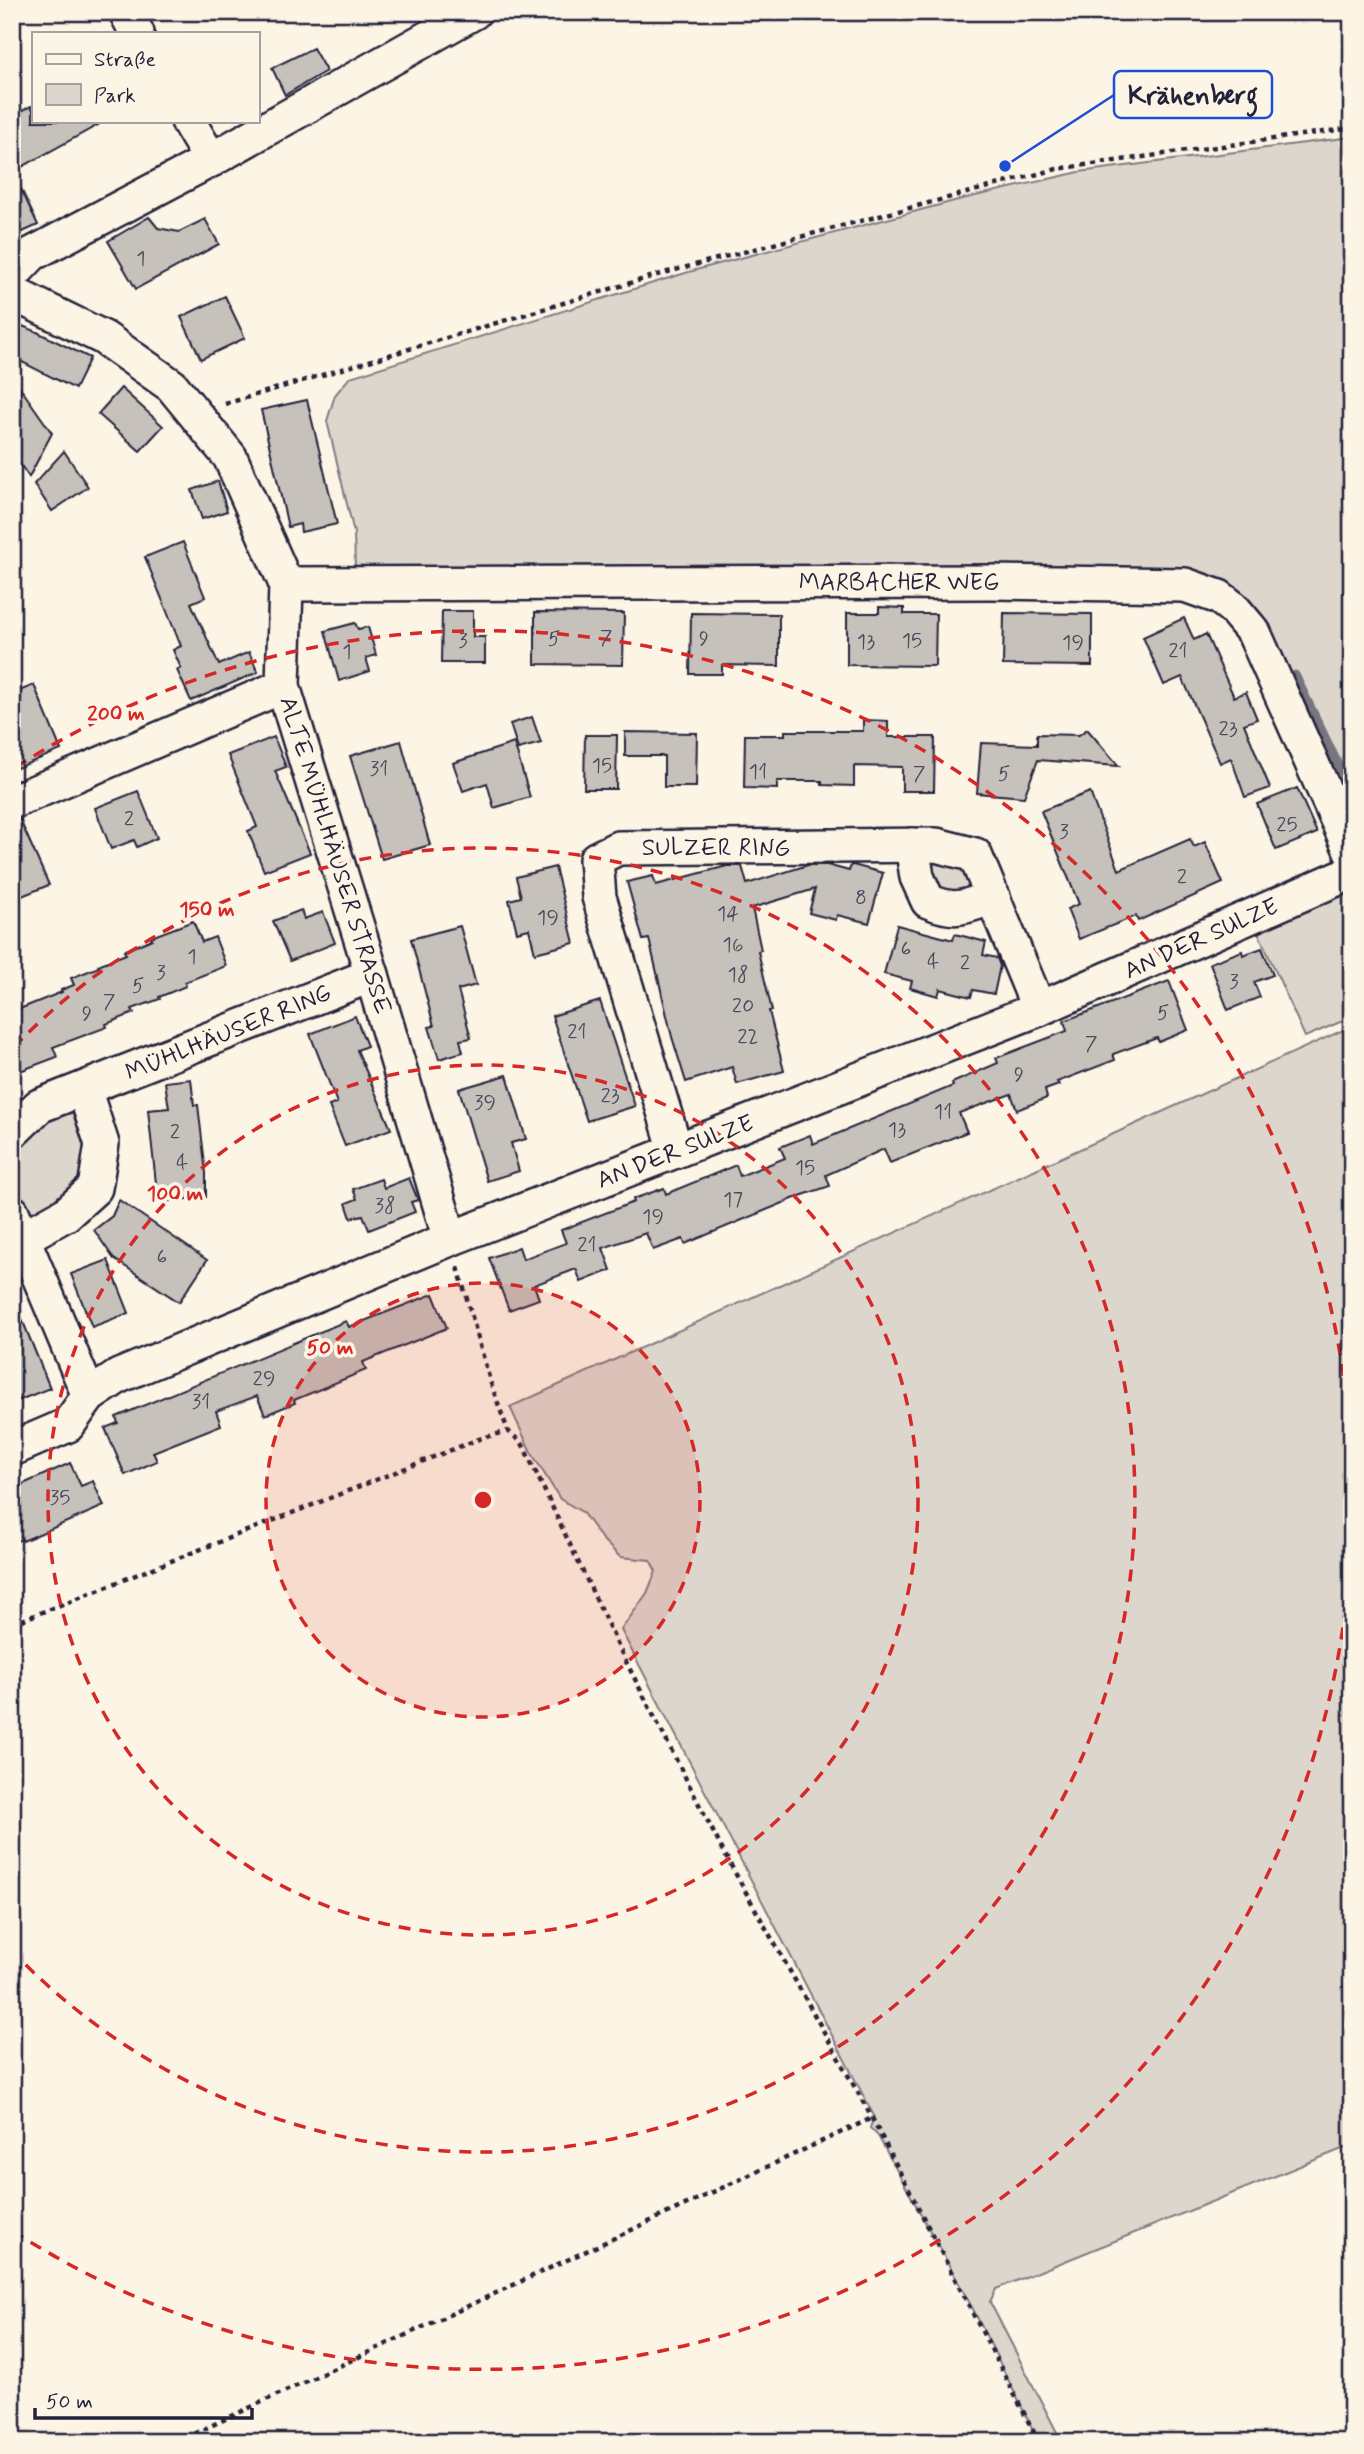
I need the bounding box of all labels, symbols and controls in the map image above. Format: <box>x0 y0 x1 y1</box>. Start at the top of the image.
legend <box>32 32 259 122</box>
text: Straße <box>94 46 156 74</box>
callout: Krähenberg <box>1114 71 1272 118</box>
text: Krähenberg <box>1128 80 1258 117</box>
text: Park <box>94 82 136 110</box>
house number: 1 <box>136 245 146 273</box>
street label: MARBACHER WEG <box>799 568 999 599</box>
house number: 7 <box>600 624 613 652</box>
house number: 5 <box>548 625 560 653</box>
house number: 9 <box>699 625 709 653</box>
house number: 3 <box>458 627 468 655</box>
house number: 15 <box>902 627 922 655</box>
house number: 13 <box>857 628 875 656</box>
house number: 19 <box>1062 629 1084 657</box>
house number: 21 <box>1168 637 1188 665</box>
house number: 1 <box>342 638 352 666</box>
street label: ALTE MÜHLHÄUSER STRASSE <box>271 693 398 1018</box>
text: 200 m <box>87 700 145 728</box>
house number: 23 <box>1218 715 1238 743</box>
house number: 15 <box>592 752 612 780</box>
house number: 31 <box>370 755 388 783</box>
house number: 11 <box>749 758 767 786</box>
house number: 7 <box>913 760 926 788</box>
house number: 5 <box>998 760 1010 788</box>
house number: 2 <box>124 805 134 833</box>
house number: 25 <box>1276 811 1298 839</box>
house number: 3 <box>1059 818 1069 846</box>
street label: SULZER RING <box>642 833 790 864</box>
house number: 2 <box>1177 863 1187 891</box>
house number: 8 <box>855 884 867 912</box>
street label: AN DER SULZE <box>1120 892 1284 987</box>
text: 150 m <box>179 896 235 924</box>
house number: 14 <box>717 900 739 928</box>
house number: 19 <box>537 904 559 932</box>
house number: 16 <box>723 931 744 959</box>
house number: 6 <box>901 935 911 963</box>
house number: 1 <box>187 943 197 971</box>
house number: 4 <box>927 948 939 976</box>
house number: 2 <box>960 949 970 977</box>
house number: 3 <box>156 959 166 987</box>
house number: 18 <box>728 961 748 989</box>
house number: 3 <box>1229 968 1239 996</box>
house number: 5 <box>132 972 144 1000</box>
street label: MÜHLHÄUSER RING <box>121 978 336 1089</box>
house number: 7 <box>103 988 116 1016</box>
house number: 20 <box>732 992 754 1020</box>
house number: 5 <box>1157 999 1169 1027</box>
house number: 9 <box>82 1000 92 1028</box>
house number: 21 <box>567 1018 587 1046</box>
house number: 22 <box>737 1023 759 1051</box>
house number: 7 <box>1085 1030 1098 1058</box>
house number: 9 <box>1014 1061 1024 1089</box>
house number: 23 <box>600 1082 620 1110</box>
house number: 39 <box>474 1089 496 1117</box>
house number: 11 <box>934 1098 952 1126</box>
street label: AN DER SULZE <box>593 1108 758 1197</box>
house number: 13 <box>888 1116 906 1144</box>
house number: 2 <box>170 1118 180 1146</box>
house number: 4 <box>176 1149 188 1177</box>
house number: 15 <box>795 1154 815 1182</box>
text: 100 m <box>147 1180 203 1208</box>
house number: 17 <box>723 1186 743 1214</box>
house number: 38 <box>375 1192 396 1220</box>
house number: 19 <box>642 1203 664 1231</box>
house number: 21 <box>577 1231 597 1259</box>
house number: 6 <box>157 1243 167 1271</box>
text: 50 m <box>307 1334 354 1362</box>
house number: 29 <box>253 1365 275 1393</box>
house number: 31 <box>192 1388 210 1416</box>
house number: 35 <box>50 1484 70 1512</box>
centre of rings <box>471 1488 495 1512</box>
scale bar <box>35 2377 252 2421</box>
text: 50 m <box>46 2388 93 2416</box>

